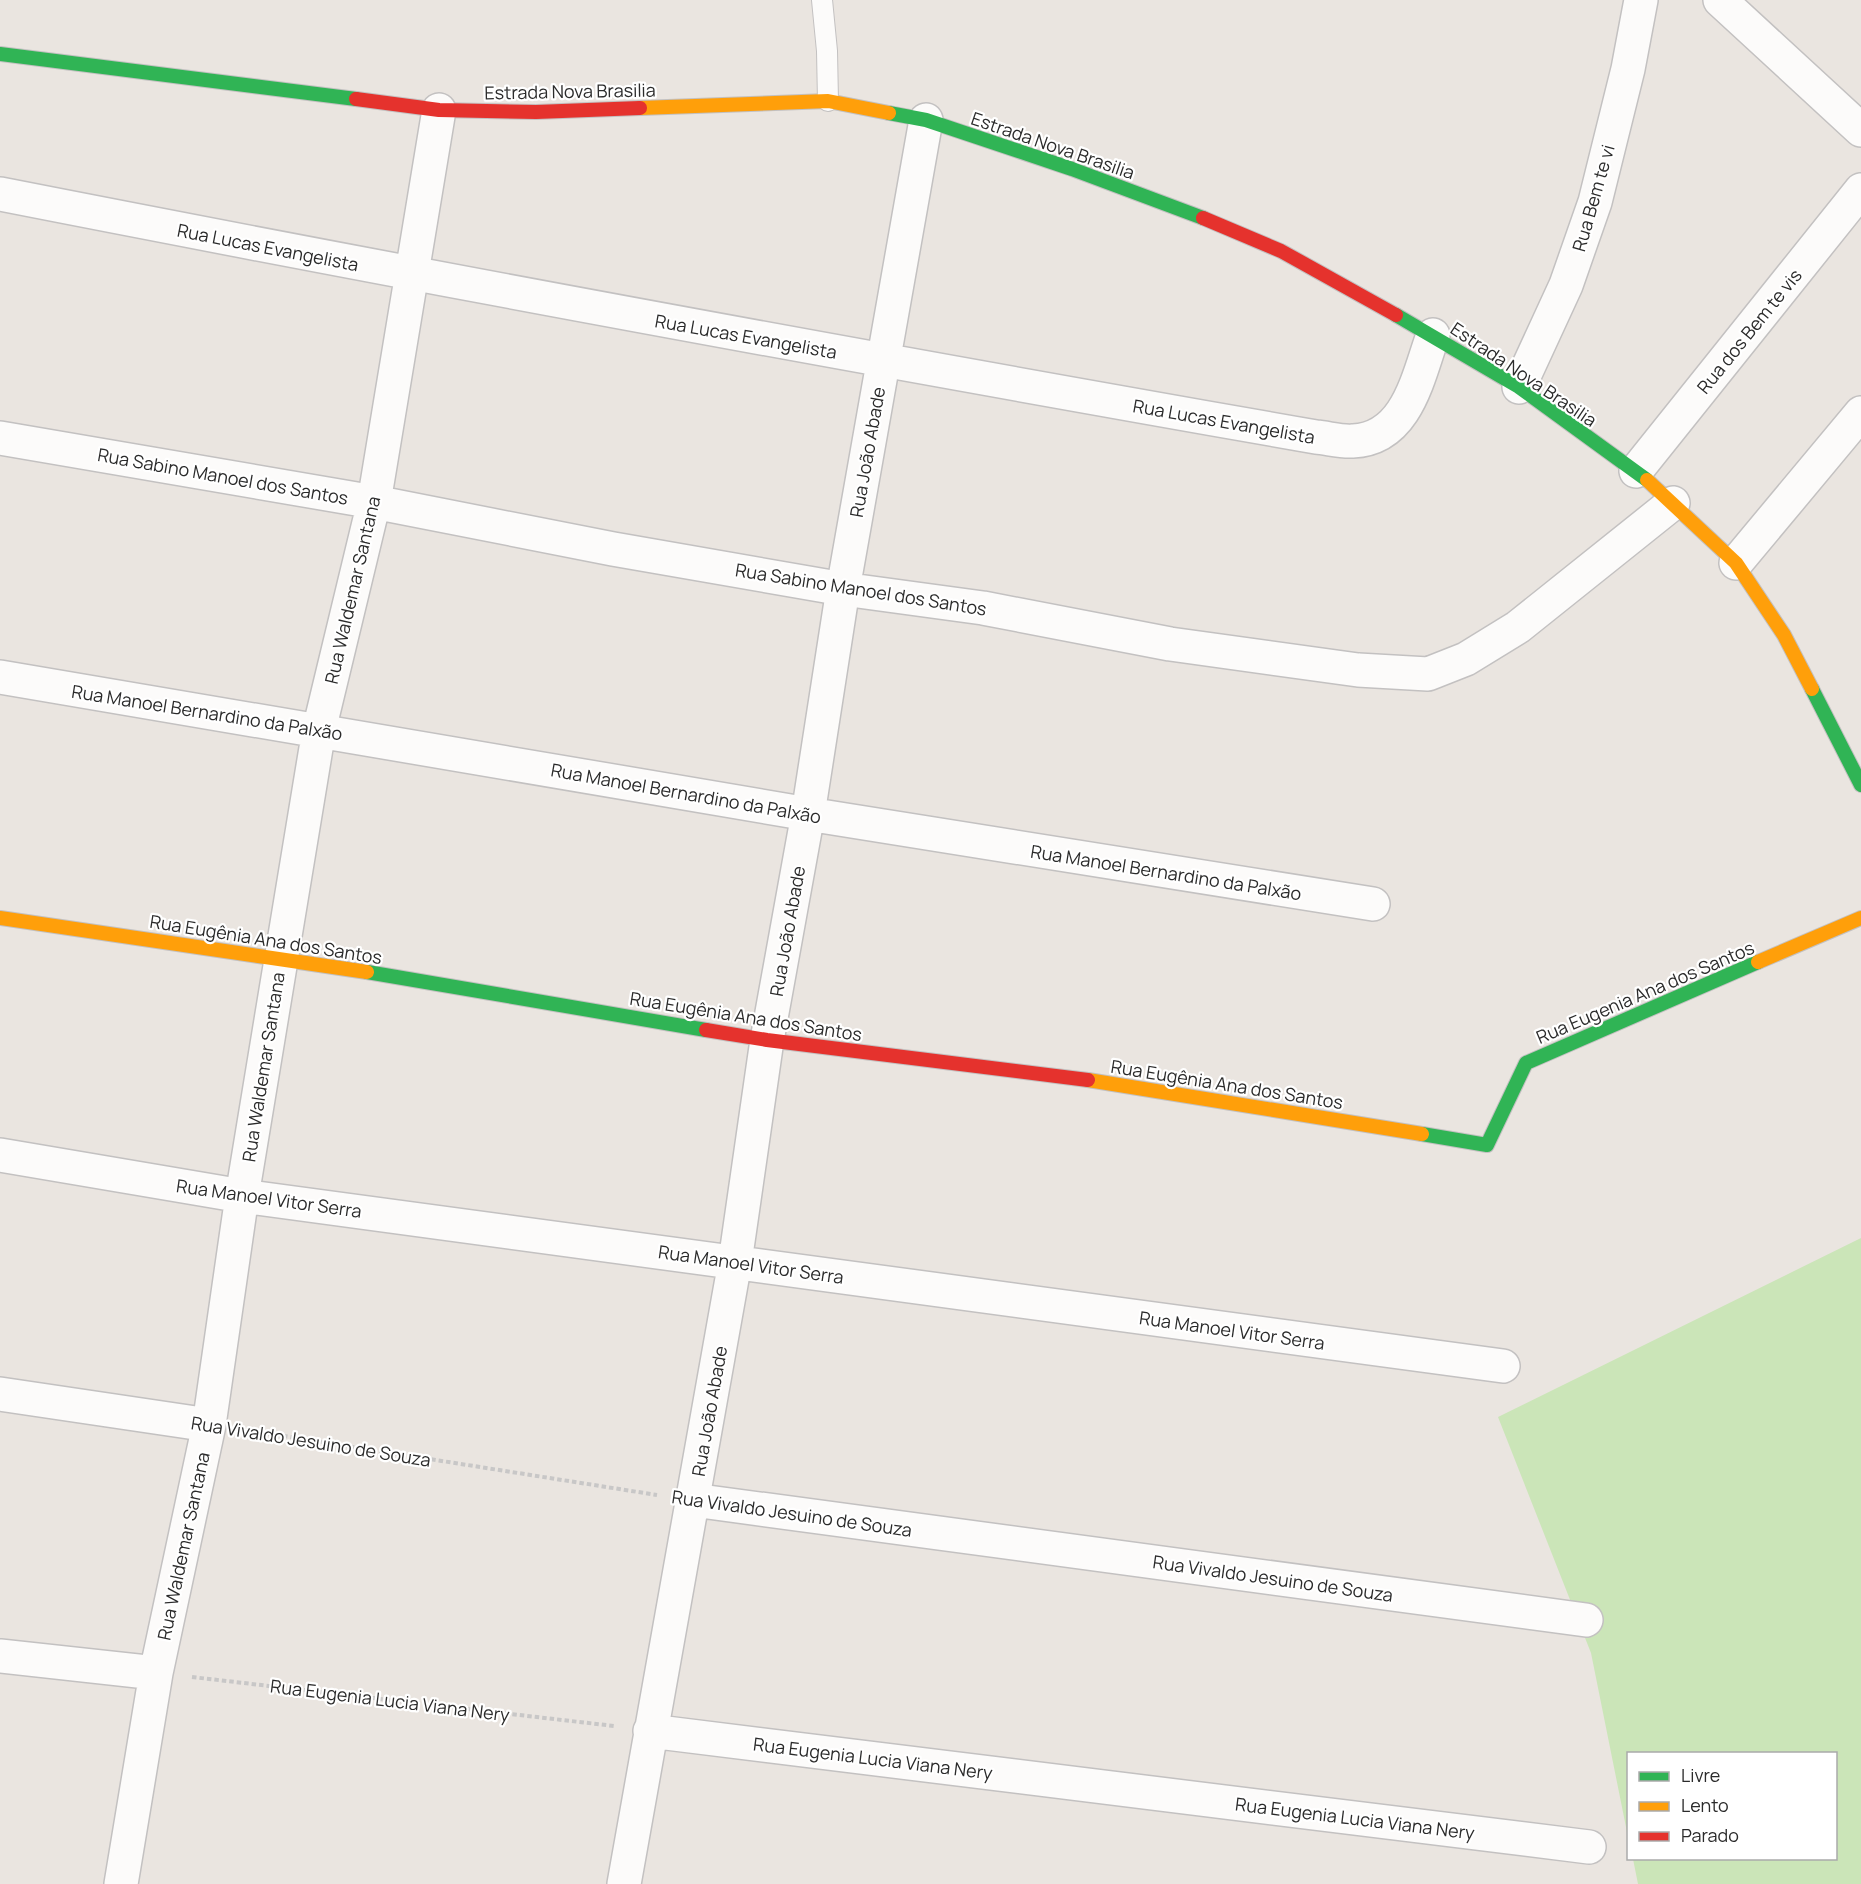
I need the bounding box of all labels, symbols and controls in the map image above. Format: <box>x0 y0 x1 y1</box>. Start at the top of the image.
street label: Estrada Nova Brasilia <box>484 78 656 104</box>
street label: Estrada Nova Brasilia <box>968 106 1138 184</box>
street label: Rua Bem te vi <box>1566 142 1620 254</box>
street label: Rua Lucas Evangelista <box>175 218 361 276</box>
street label: Rua dos Bem te vis <box>1691 264 1807 398</box>
street label: Rua Lucas Evangelista <box>653 308 839 364</box>
street label: Estrada Nova Brasilia <box>1446 316 1602 432</box>
street label: Rua João Abade <box>844 385 890 519</box>
street label: Rua Lucas Evangelista <box>1131 393 1317 449</box>
street label: Rua Sabino Manoel dos Santos <box>96 442 350 510</box>
street label: Rua Waldemar Santana <box>319 494 385 686</box>
street label: Rua Sabino Manoel dos Santos <box>734 557 988 621</box>
street label: Rua Manoel Bernardino da Palxão <box>70 679 344 745</box>
street label: Rua Manoel Bernardino da Palxão <box>549 757 823 829</box>
street label: Rua Manoel Bernardino da Palxão <box>1029 839 1303 905</box>
street label: Rua João Abade <box>764 864 810 998</box>
street label: Rua Eugênia Ana dos Santos <box>148 909 384 969</box>
street label: Rua Eugenia Ana dos Santos <box>1532 935 1758 1049</box>
street label: Rua Waldemar Santana <box>236 970 290 1164</box>
street label: Rua Eugênia Ana dos Santos <box>628 986 864 1046</box>
street label: Rua Eugênia Ana dos Santos <box>1109 1054 1345 1114</box>
street label: Rua Manoel Vitor Serra <box>175 1173 363 1223</box>
street label: Rua Manoel Vitor Serra <box>657 1239 845 1289</box>
street label: Rua Manoel Vitor Serra <box>1138 1305 1326 1355</box>
street label: Rua João Abade <box>686 1344 732 1478</box>
street label: Rua Vivaldo Jesuino de Souza <box>189 1410 433 1472</box>
street label: Rua Waldemar Santana <box>151 1450 215 1642</box>
street label: Rua Vivaldo Jesuino de Souza <box>670 1484 914 1542</box>
street label: Rua Vivaldo Jesuino de Souza <box>1151 1549 1395 1607</box>
street label: Rua Eugenia Lucia Viana Nery <box>269 1673 512 1727</box>
street label: Rua Eugenia Lucia Viana Nery <box>752 1731 995 1785</box>
legend <box>1627 1752 1837 1860</box>
text: Livre <box>1681 1763 1720 1787</box>
street label: Rua Eugenia Lucia Viana Nery <box>1234 1791 1477 1845</box>
text: Lento <box>1681 1793 1729 1817</box>
text: Parado <box>1681 1823 1739 1847</box>

